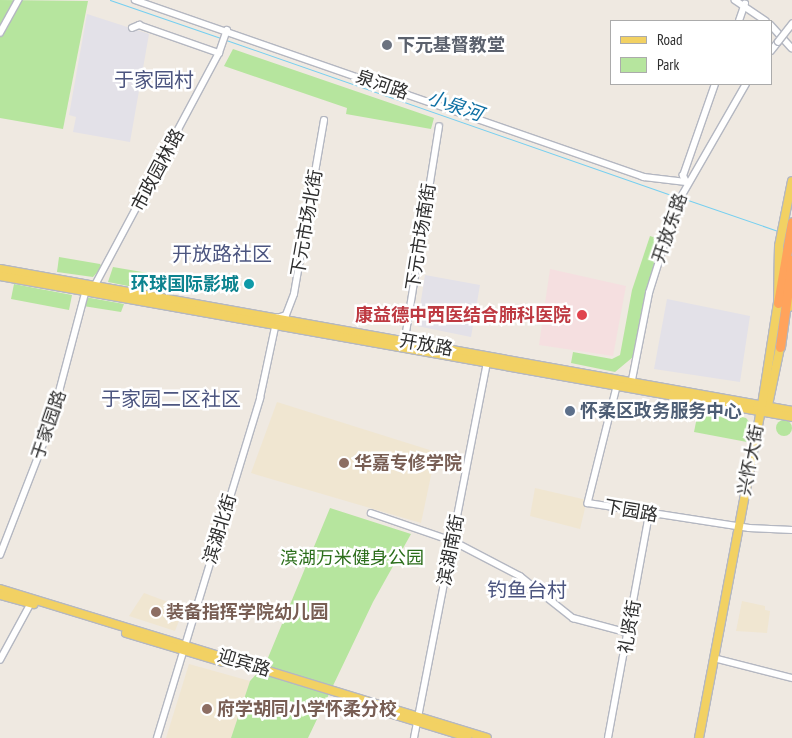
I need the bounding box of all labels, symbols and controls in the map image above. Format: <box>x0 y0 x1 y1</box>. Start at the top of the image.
legend <box>610 20 772 85</box>
text: Road <box>657 30 683 49</box>
place label: 下元基督教堂 <box>397 34 505 56</box>
marker: 下元基督教堂 <box>381 39 393 51</box>
text: Park <box>657 55 679 74</box>
street label: 泉河路 <box>353 66 411 104</box>
district label: 于家园村 <box>114 68 194 92</box>
water label: 小泉河 <box>424 86 486 126</box>
street label: 市政园林路 <box>127 125 189 215</box>
street label: 下元市场北街 <box>287 168 327 278</box>
street label: 下元市场南街 <box>402 182 440 292</box>
street label: 开放东路 <box>648 190 692 266</box>
district label: 开放路社区 <box>172 242 272 266</box>
place label: 环球国际影城 <box>131 273 239 295</box>
marker: 环球国际影城 <box>243 278 255 290</box>
place label: 康益德中西医结合肺科医院 <box>355 304 571 326</box>
marker: 康益德中西医结合肺科医院 <box>575 308 589 322</box>
street label: 开放路 <box>398 330 454 360</box>
street label: 于家园路 <box>27 387 71 463</box>
district label: 于家园二区社区 <box>101 387 241 411</box>
place label: 怀柔区政务服务中心 <box>580 400 742 422</box>
marker: 怀柔区政务服务中心 <box>564 405 576 417</box>
street label: 兴怀大街 <box>734 423 768 497</box>
place label: 华嘉专修学院 <box>354 452 462 474</box>
marker: 华嘉专修学院 <box>338 457 350 469</box>
street label: 滨湖北街 <box>199 491 241 567</box>
street label: 下园路 <box>603 496 659 526</box>
street label: 滨湖南街 <box>434 513 468 587</box>
park label: 滨湖万米健身公园 <box>280 547 424 569</box>
district label: 钓鱼台村 <box>487 578 567 602</box>
street label: 礼贤街 <box>615 599 645 655</box>
place label: 装备指挥学院幼儿园 <box>166 601 328 623</box>
marker: 装备指挥学院幼儿园 <box>150 606 162 618</box>
street label: 迎宾路 <box>215 645 273 681</box>
place label: 府学胡同小学怀柔分校 <box>217 698 397 720</box>
marker: 府学胡同小学怀柔分校 <box>201 703 213 715</box>

